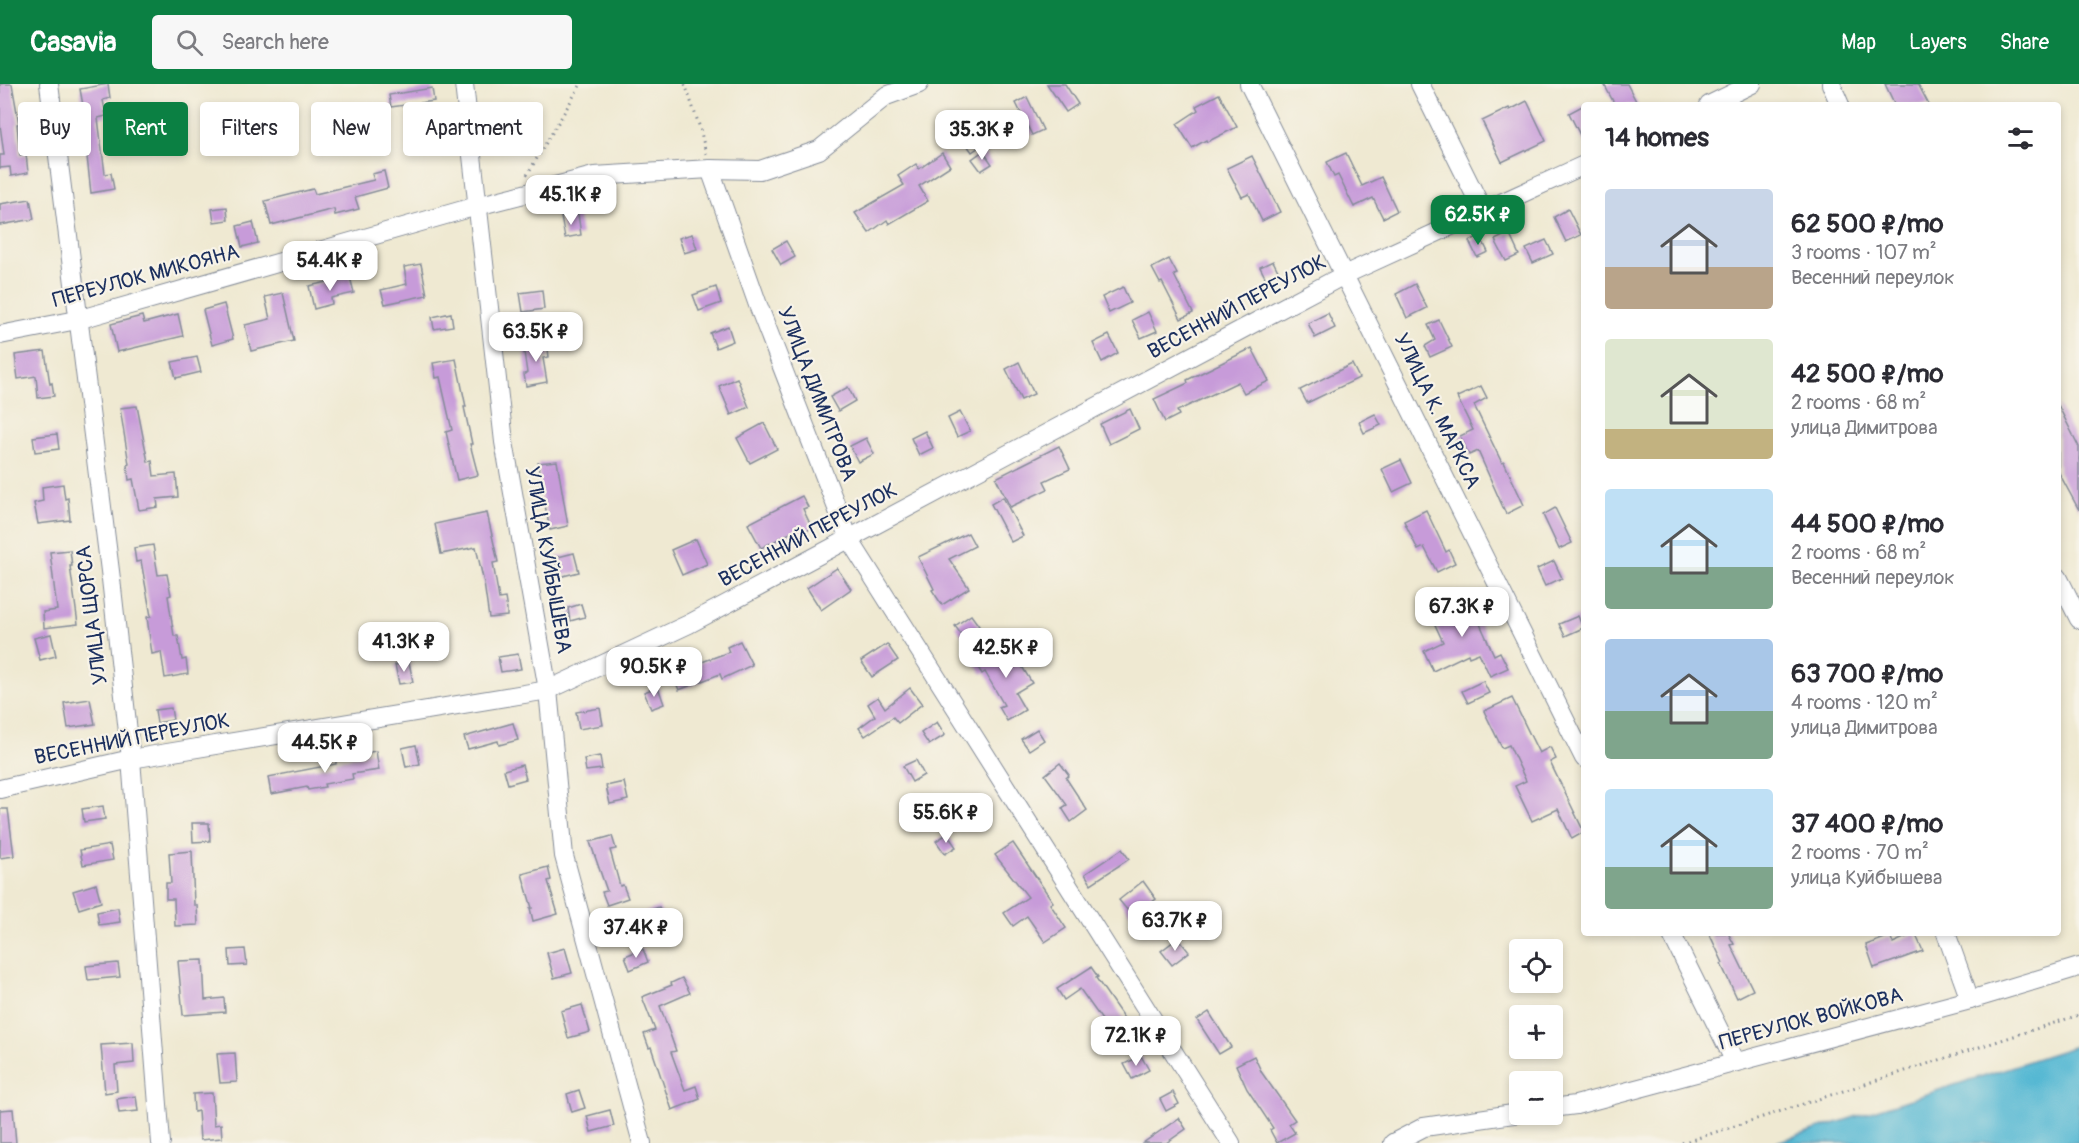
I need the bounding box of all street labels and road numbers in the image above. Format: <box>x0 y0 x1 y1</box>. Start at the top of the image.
street label: ПЕРЕУЛОК МИКОЯНА <box>50 238 242 314</box>
street label: ВЕСЕННИЙ ПЕРЕУЛОК <box>1143 248 1331 366</box>
street label: УЛИЦА ДИМИТРОВА <box>771 303 863 485</box>
street label: УЛИЦА К. МАРКСА <box>1388 329 1486 493</box>
street label: УЛИЦА КУЙБЫШЕВА <box>518 464 578 656</box>
street label: ВЕСЕННИЙ ПЕРЕУЛОК <box>714 476 902 594</box>
street label: УЛИЦА ЩОРСА <box>70 544 114 686</box>
street label: ВЕСЕННИЙ ПЕРЕУЛОК <box>32 707 232 771</box>
street label: ПЕРЕУЛОК ВОЙКОВА <box>1716 982 1906 1056</box>

